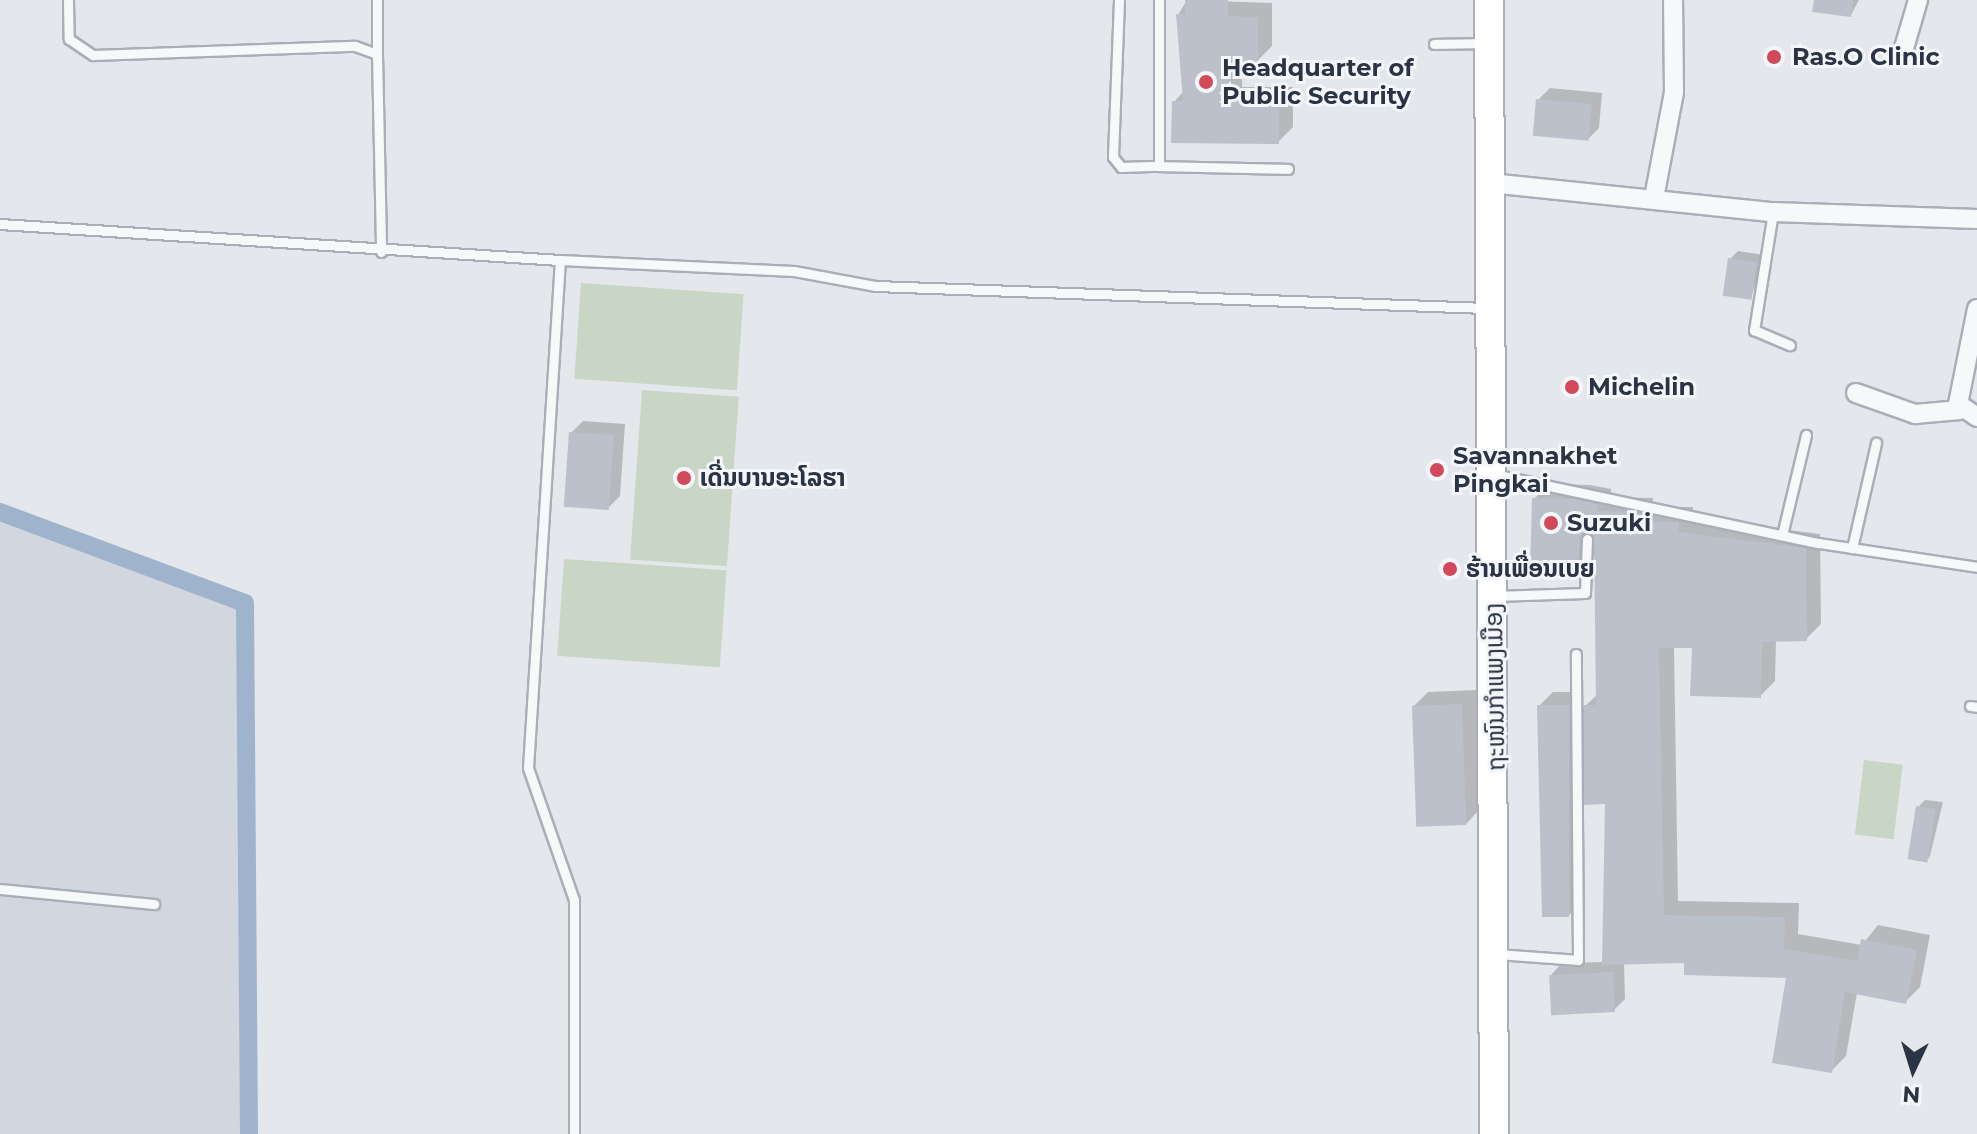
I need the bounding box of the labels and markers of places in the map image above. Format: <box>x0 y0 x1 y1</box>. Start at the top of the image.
place label: Ras.O Clinic <box>1792 43 1940 71</box>
marker: Ras.O Clinic <box>1763 46 1785 68</box>
place label: Headquarter of Public Security <box>1222 54 1414 110</box>
marker: Headquarter of Public Security <box>1197 73 1215 91</box>
place label: Michelin <box>1588 373 1695 401</box>
marker: Michelin <box>1563 378 1581 396</box>
place label: Savannakhet Pingkai <box>1453 442 1617 498</box>
marker: Savannakhet Pingkai <box>1428 461 1446 479</box>
place label: ເດີ່ນບານອະໂລຮາ <box>700 464 845 492</box>
marker: ເດີ່ນບານອະໂລຮາ <box>675 469 693 487</box>
place label: Suzuki <box>1567 509 1651 537</box>
marker: Suzuki <box>1542 514 1560 532</box>
place label: ຮ້ານເພື່ອນເບຍ <box>1466 555 1595 583</box>
marker: ຮ້ານເພື່ອນເບຍ <box>1441 560 1459 578</box>

